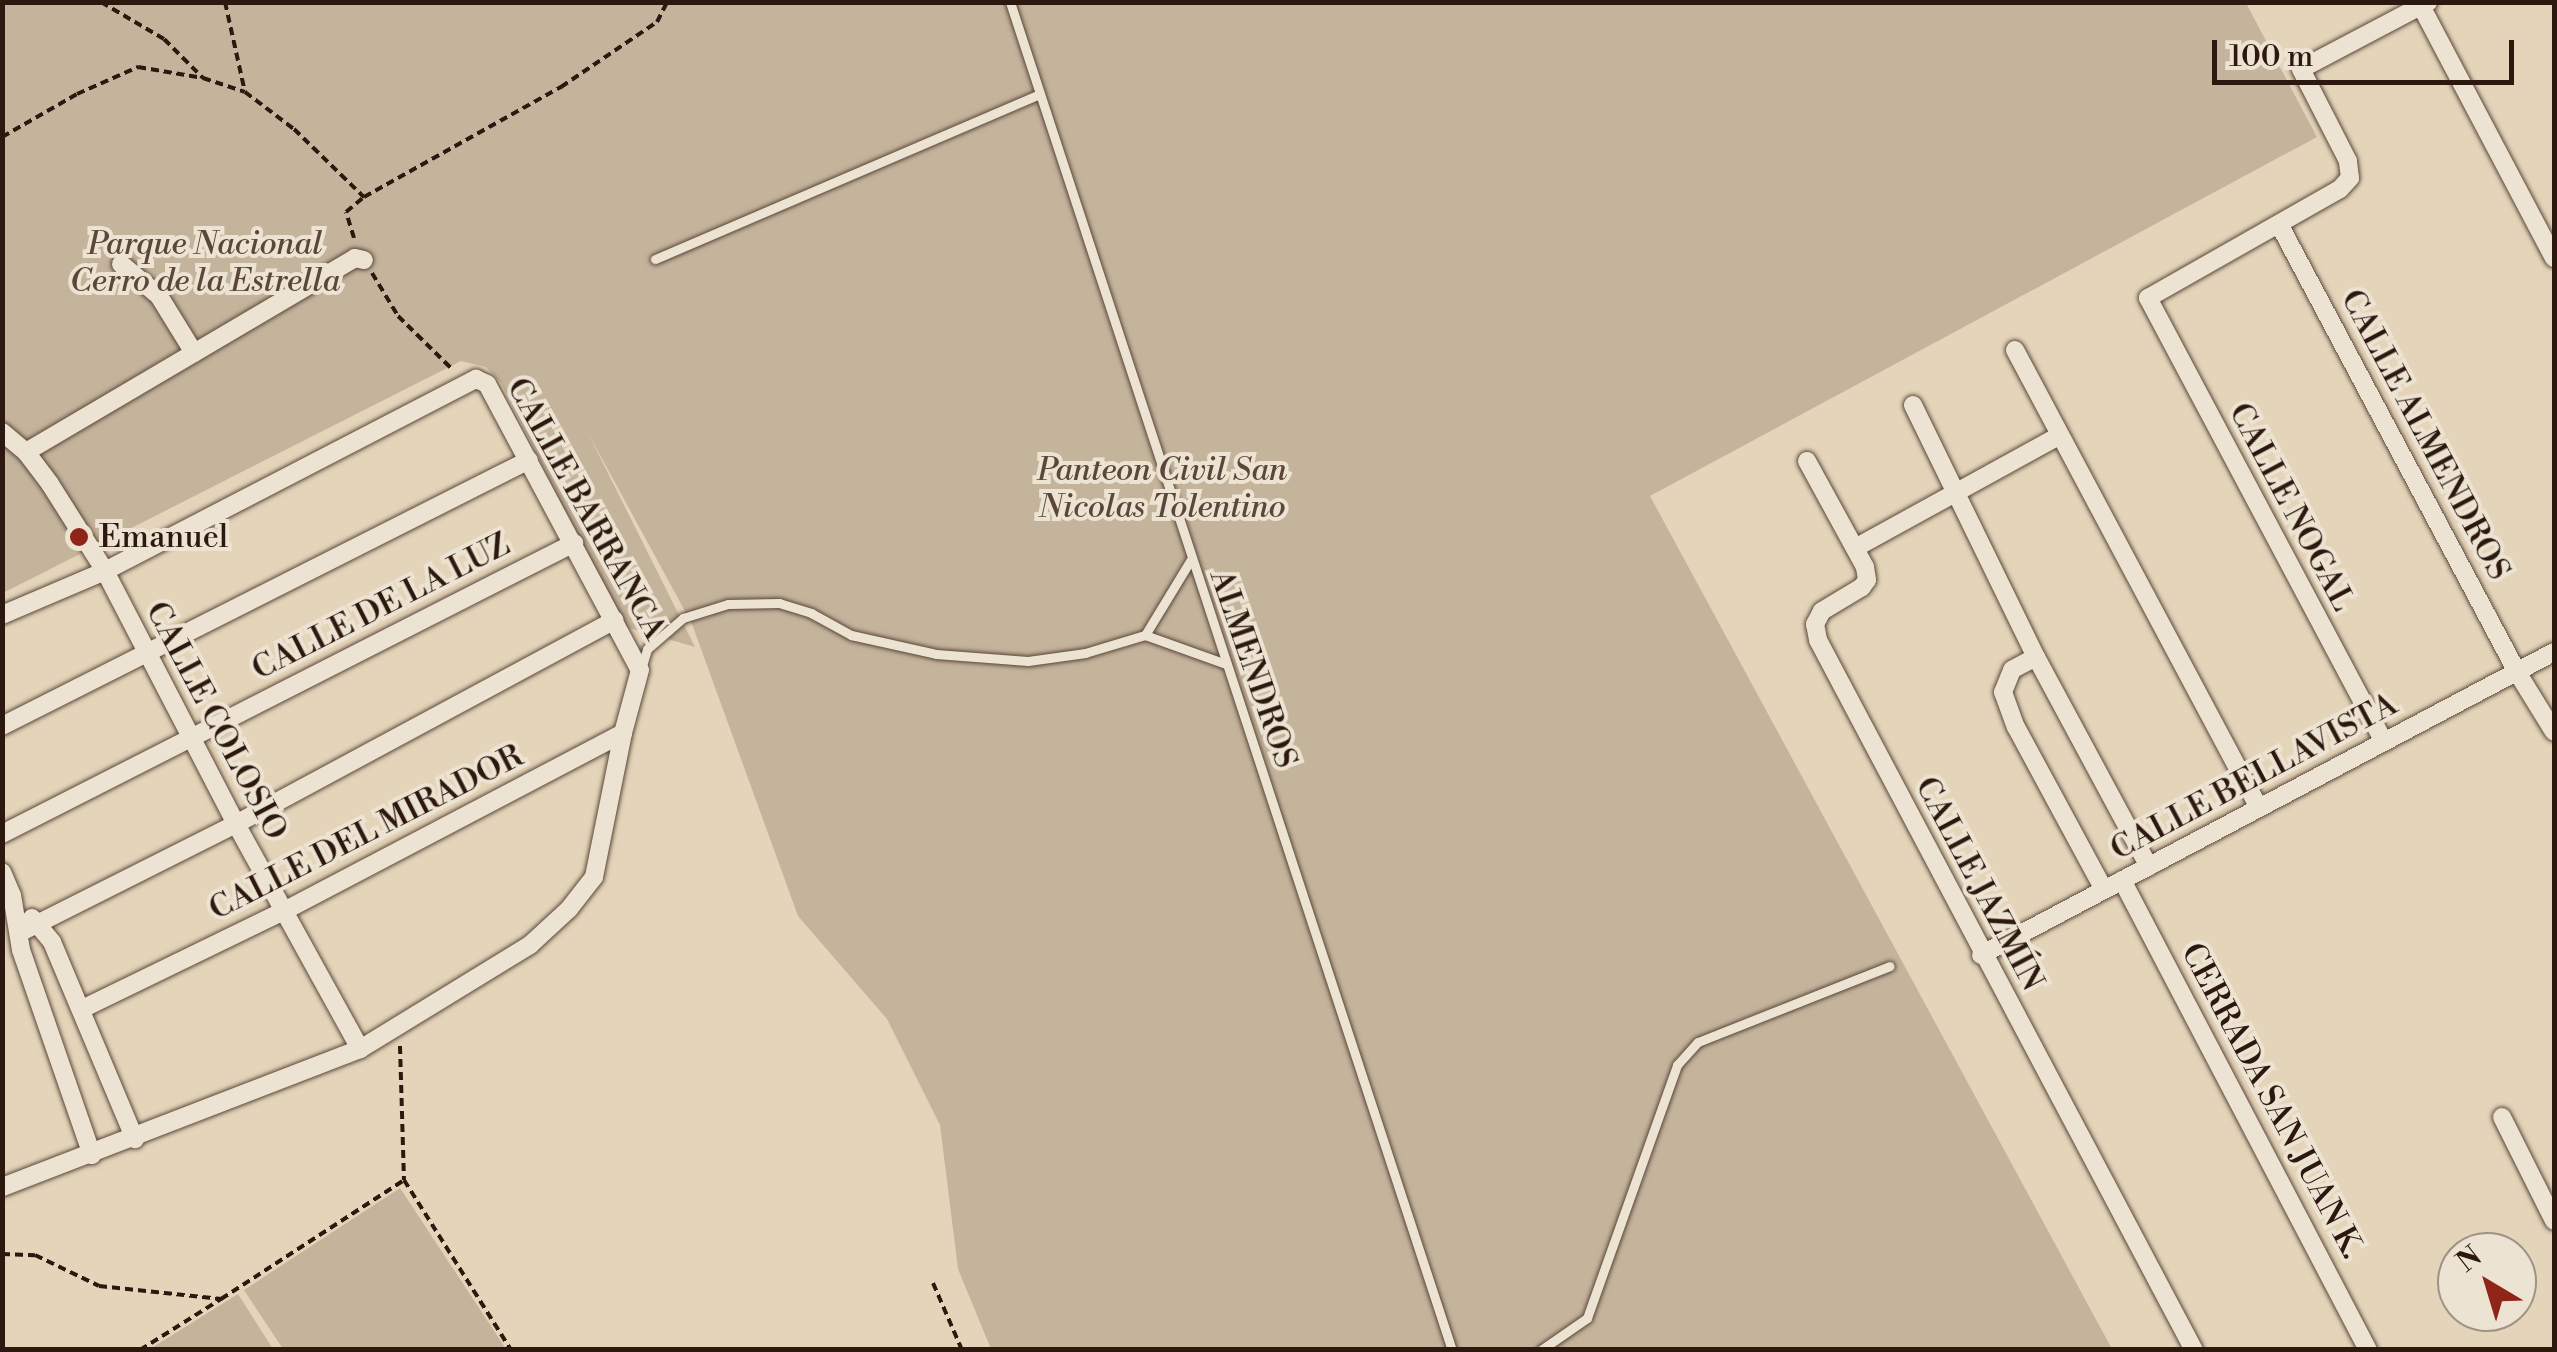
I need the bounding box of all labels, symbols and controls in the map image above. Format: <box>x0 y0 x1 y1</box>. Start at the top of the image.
scale bar <box>2217 20 2520 82</box>
text: 100 m <box>2229 38 2313 76</box>
park label: Parque Nacional Cerro de la Estrella <box>70 226 340 301</box>
street label: CALLE ALMENDROS <box>2332 283 2518 587</box>
street label: CALLE BARRANCA <box>498 371 674 647</box>
street label: CALLE NOGAL <box>2220 397 2362 617</box>
park label: Panteon Civil San Nicolas Tolentino <box>1037 452 1287 527</box>
place label: Emanuel <box>99 518 228 556</box>
street label: CALLE DE LA LUZ <box>246 525 516 689</box>
marker: Emanuel <box>68 526 90 548</box>
street label: ALMENDROS <box>1201 565 1305 773</box>
street label: CALLE COLOSIO <box>137 595 295 847</box>
street label: CALLE BELLAVISTA <box>2104 685 2404 869</box>
street label: CALLE DEL MIRADOR <box>203 737 529 929</box>
street label: CALLE JAZMÍN <box>1907 771 2051 997</box>
street label: CERRADA SAN JUAN K. <box>2173 937 2371 1265</box>
north arrow <box>2437 1232 2537 1332</box>
text: N <box>2450 1239 2489 1280</box>

